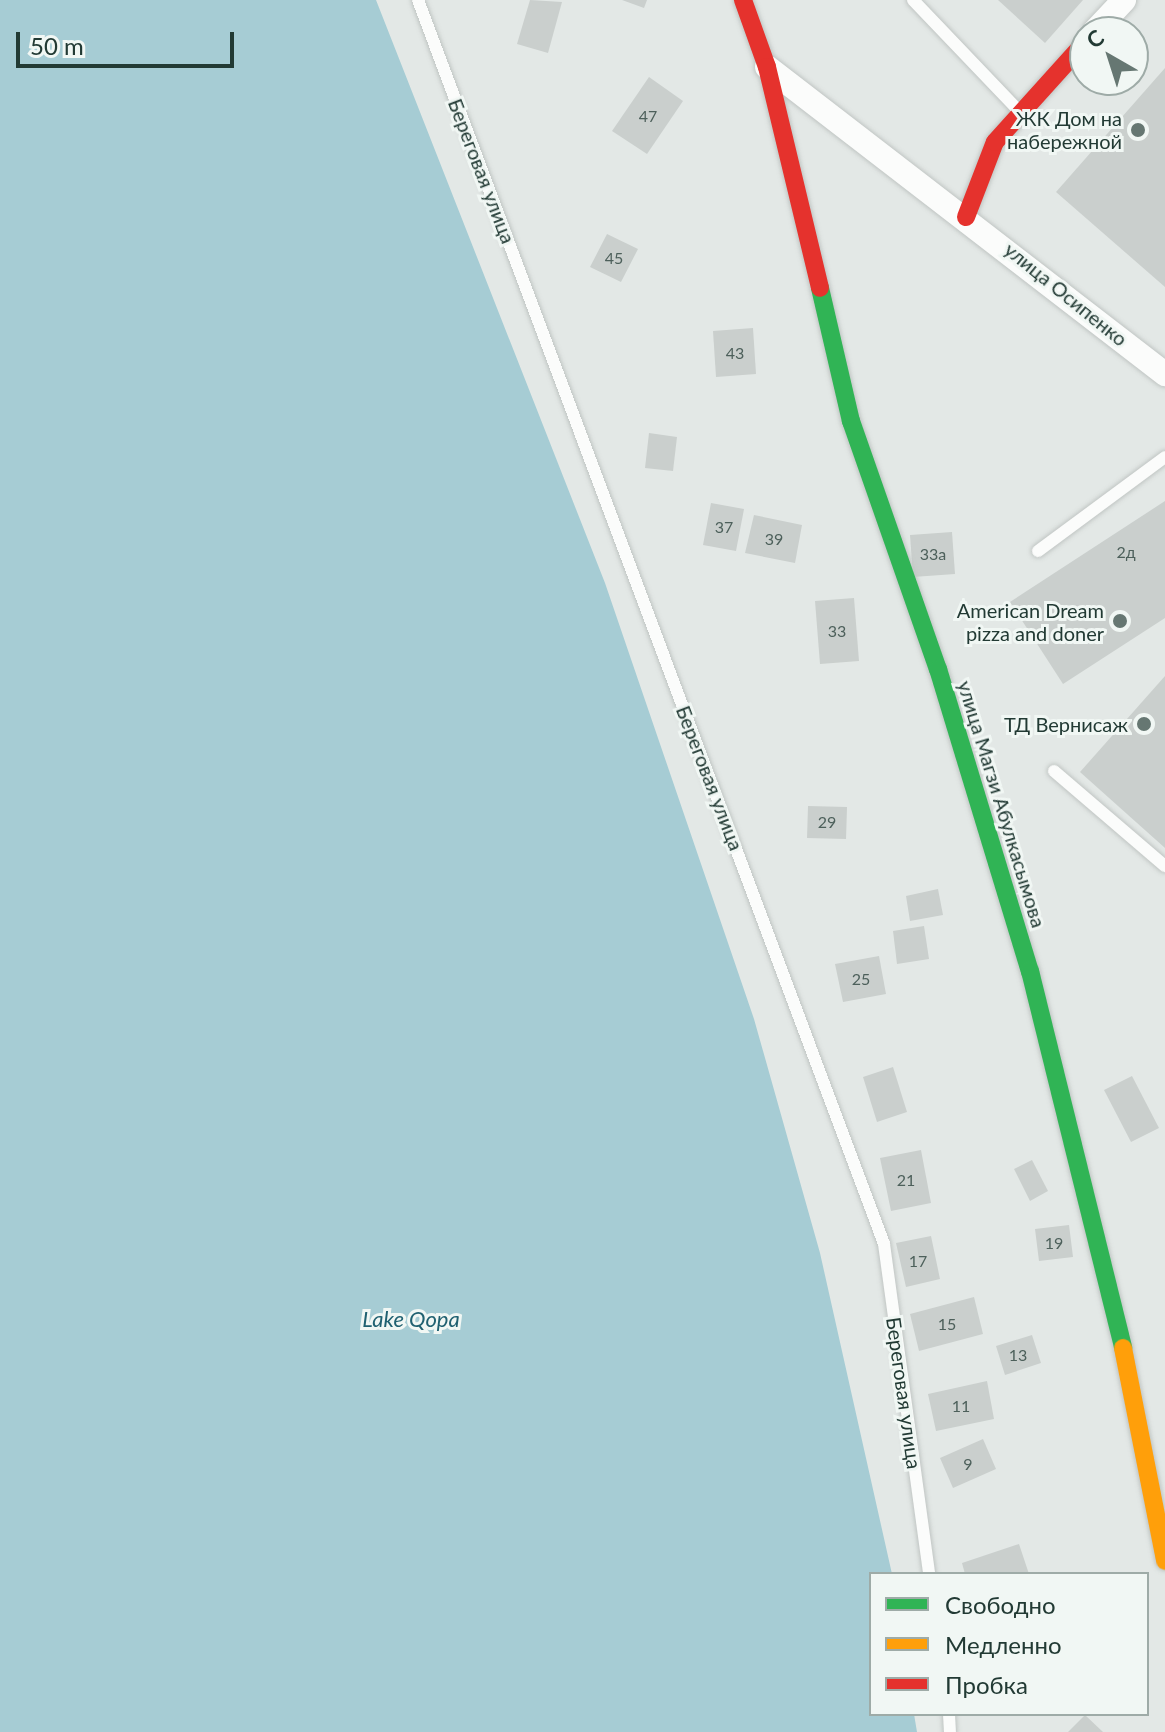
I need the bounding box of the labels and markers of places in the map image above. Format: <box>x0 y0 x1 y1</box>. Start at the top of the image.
place label: ЖК Дом на набережной <box>1007 106 1122 153</box>
marker: ЖК Дом на набережной <box>1129 121 1147 139</box>
place label: American Dream pizza and doner <box>957 598 1104 645</box>
marker: American Dream pizza and doner <box>1111 612 1129 630</box>
place label: ТД Вернисаж <box>1004 712 1128 736</box>
marker: ТД Вернисаж <box>1135 715 1153 733</box>

